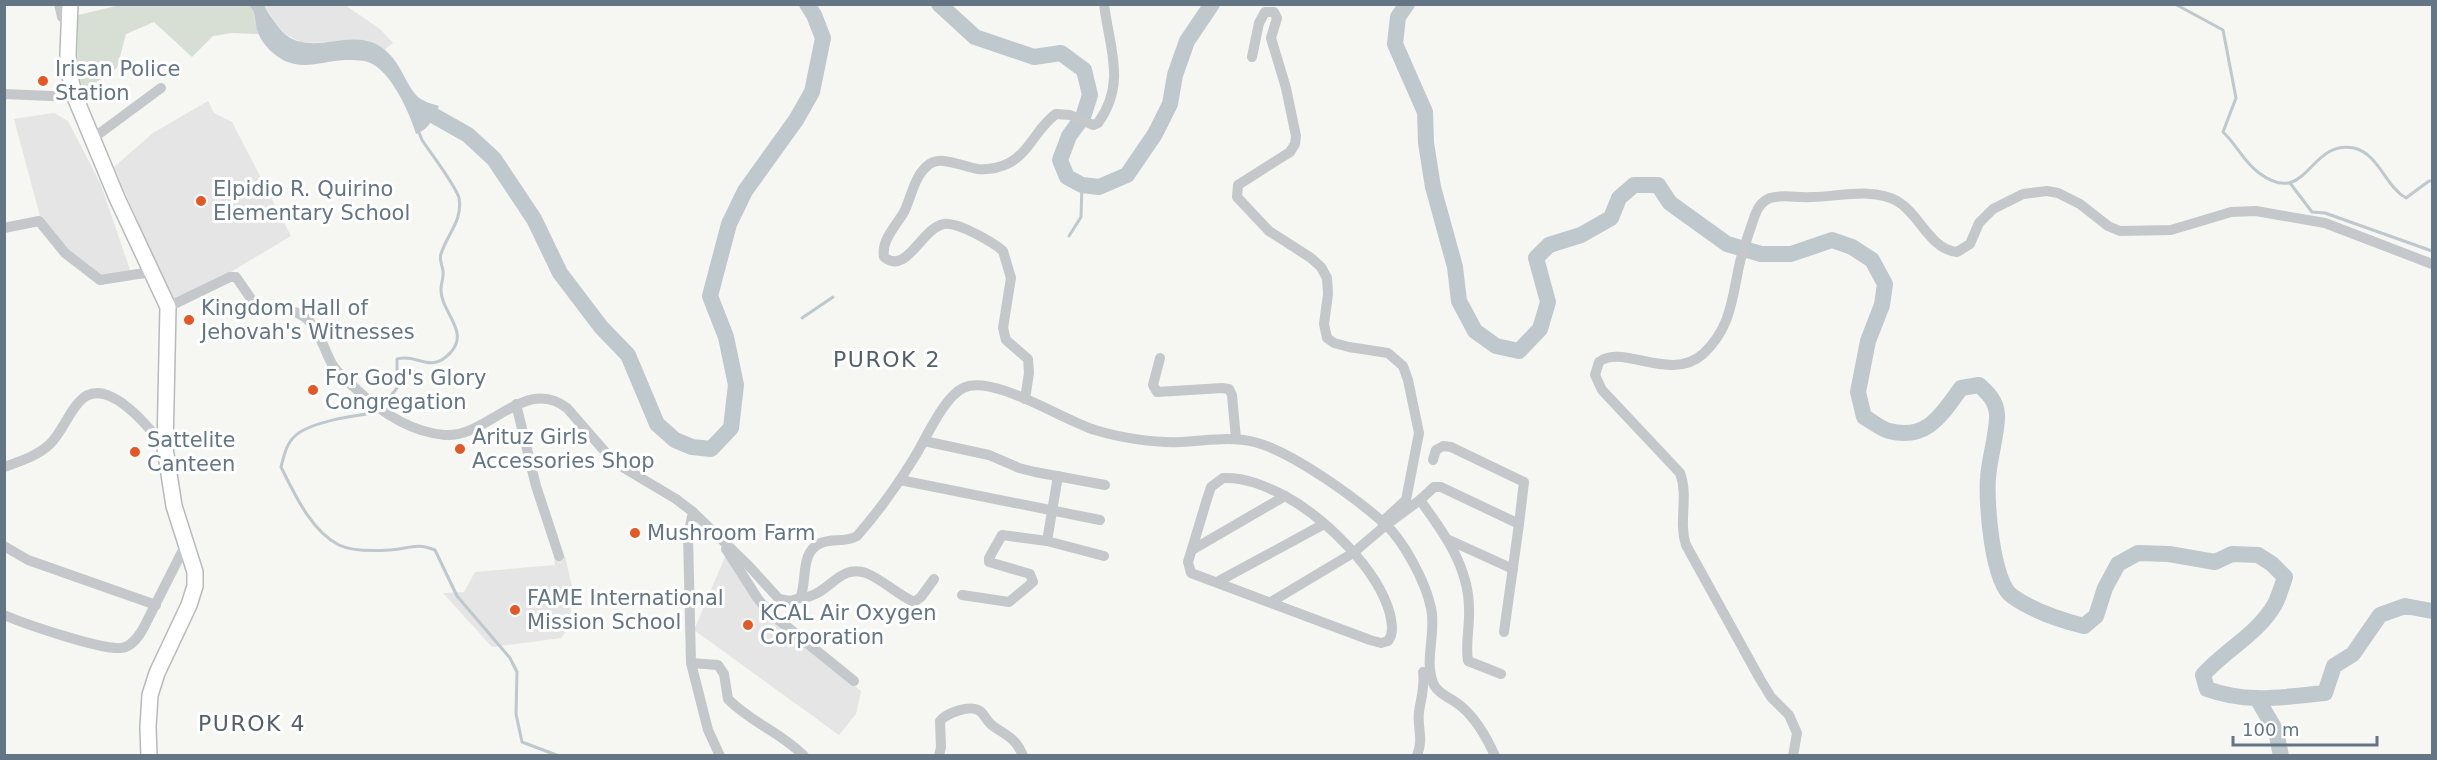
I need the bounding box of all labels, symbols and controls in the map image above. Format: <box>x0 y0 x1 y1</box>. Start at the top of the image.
place label: Irisan Police Station <box>55 57 180 105</box>
marker: Irisan Police Station <box>36 74 50 88</box>
place label: Elpidio R. Quirino Elementary School <box>213 177 410 225</box>
marker: Elpidio R. Quirino Elementary School <box>194 194 208 208</box>
place label: Kingdom Hall of Jehovah's Witnesses <box>199 296 415 344</box>
marker: Kingdom Hall of Jehovah's Witnesses <box>182 313 196 327</box>
district label: PUROK 2 <box>833 347 941 372</box>
place label: For God's Glory Congregation <box>325 366 486 414</box>
marker: For God's Glory Congregation <box>306 383 320 397</box>
place label: Arituz Girls Accessories Shop <box>472 425 655 473</box>
place label: Sattelite Canteen <box>147 428 235 476</box>
marker: Arituz Girls Accessories Shop <box>453 442 467 456</box>
marker: Sattelite Canteen <box>128 445 142 459</box>
place label: Mushroom Farm <box>647 521 815 545</box>
marker: Mushroom Farm <box>628 526 642 540</box>
place label: FAME International Mission School <box>527 586 724 634</box>
place label: KCAL Air Oxygen Corporation <box>760 601 936 649</box>
marker: FAME International Mission School <box>508 603 522 617</box>
marker: KCAL Air Oxygen Corporation <box>741 618 755 632</box>
scale bar <box>2233 709 2377 747</box>
district label: PUROK 4 <box>198 711 306 736</box>
text: 100 m <box>2242 719 2300 740</box>

